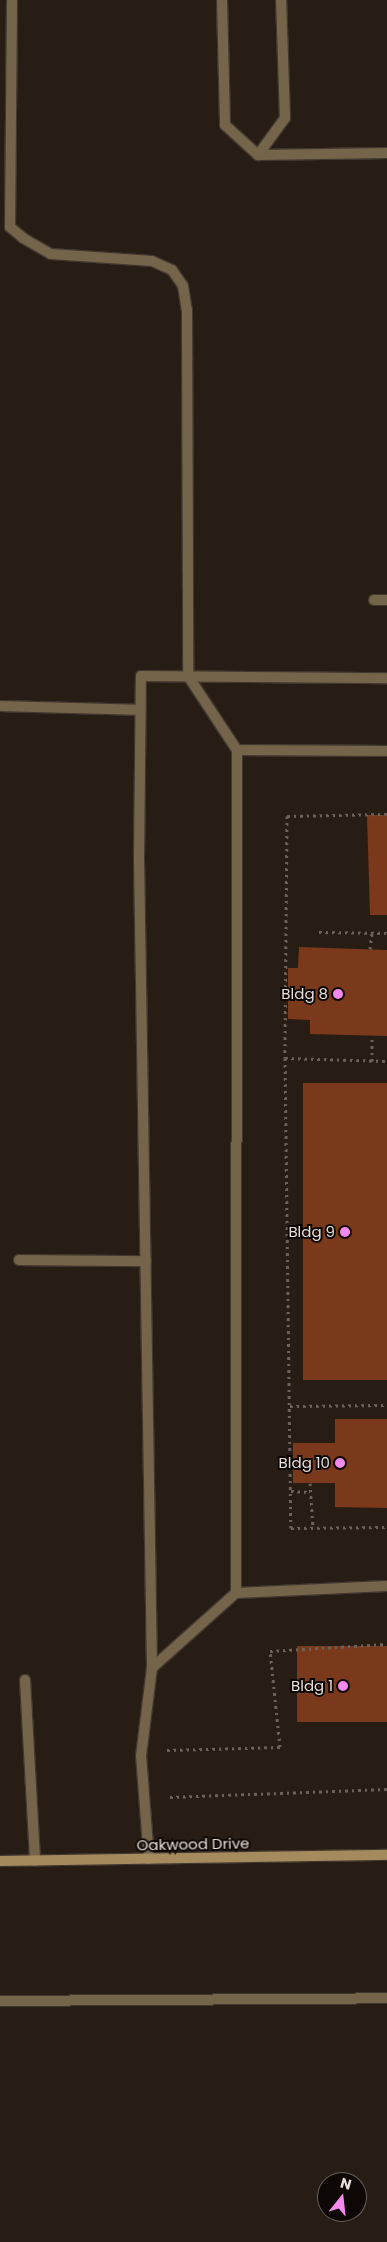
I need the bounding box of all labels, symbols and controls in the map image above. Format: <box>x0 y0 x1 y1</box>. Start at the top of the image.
place label: Bldg 8 <box>281 985 328 1003</box>
marker: Bldg 8 <box>332 988 344 1000</box>
place label: Bldg 9 <box>288 1223 335 1241</box>
marker: Bldg 9 <box>339 1226 351 1238</box>
place label: Bldg 10 <box>279 1454 330 1472</box>
marker: Bldg 10 <box>334 1457 346 1469</box>
place label: Bldg 1 <box>291 1677 333 1695</box>
marker: Bldg 1 <box>337 1680 349 1692</box>
street label: Oakwood Drive <box>136 1834 250 1854</box>
north arrow <box>317 2172 367 2222</box>
text: N <box>338 2172 354 2195</box>

